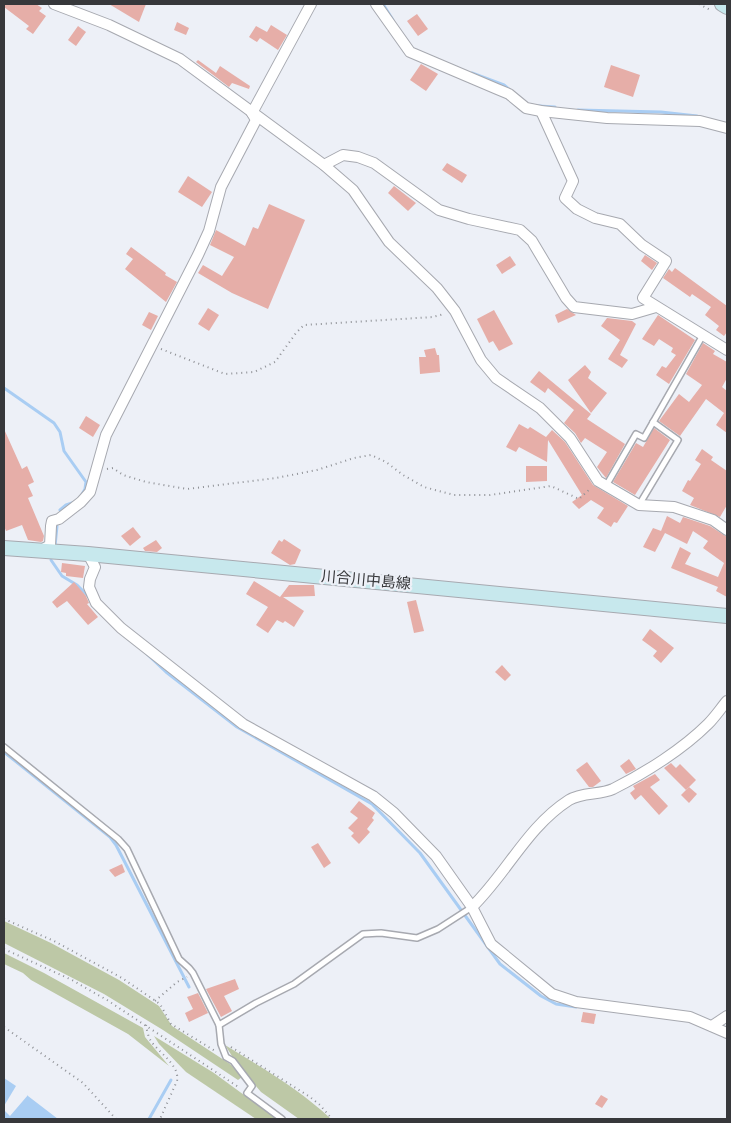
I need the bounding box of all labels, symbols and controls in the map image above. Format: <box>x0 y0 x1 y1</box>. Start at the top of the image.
street label: 川合川中島線 <box>320 565 412 594</box>

